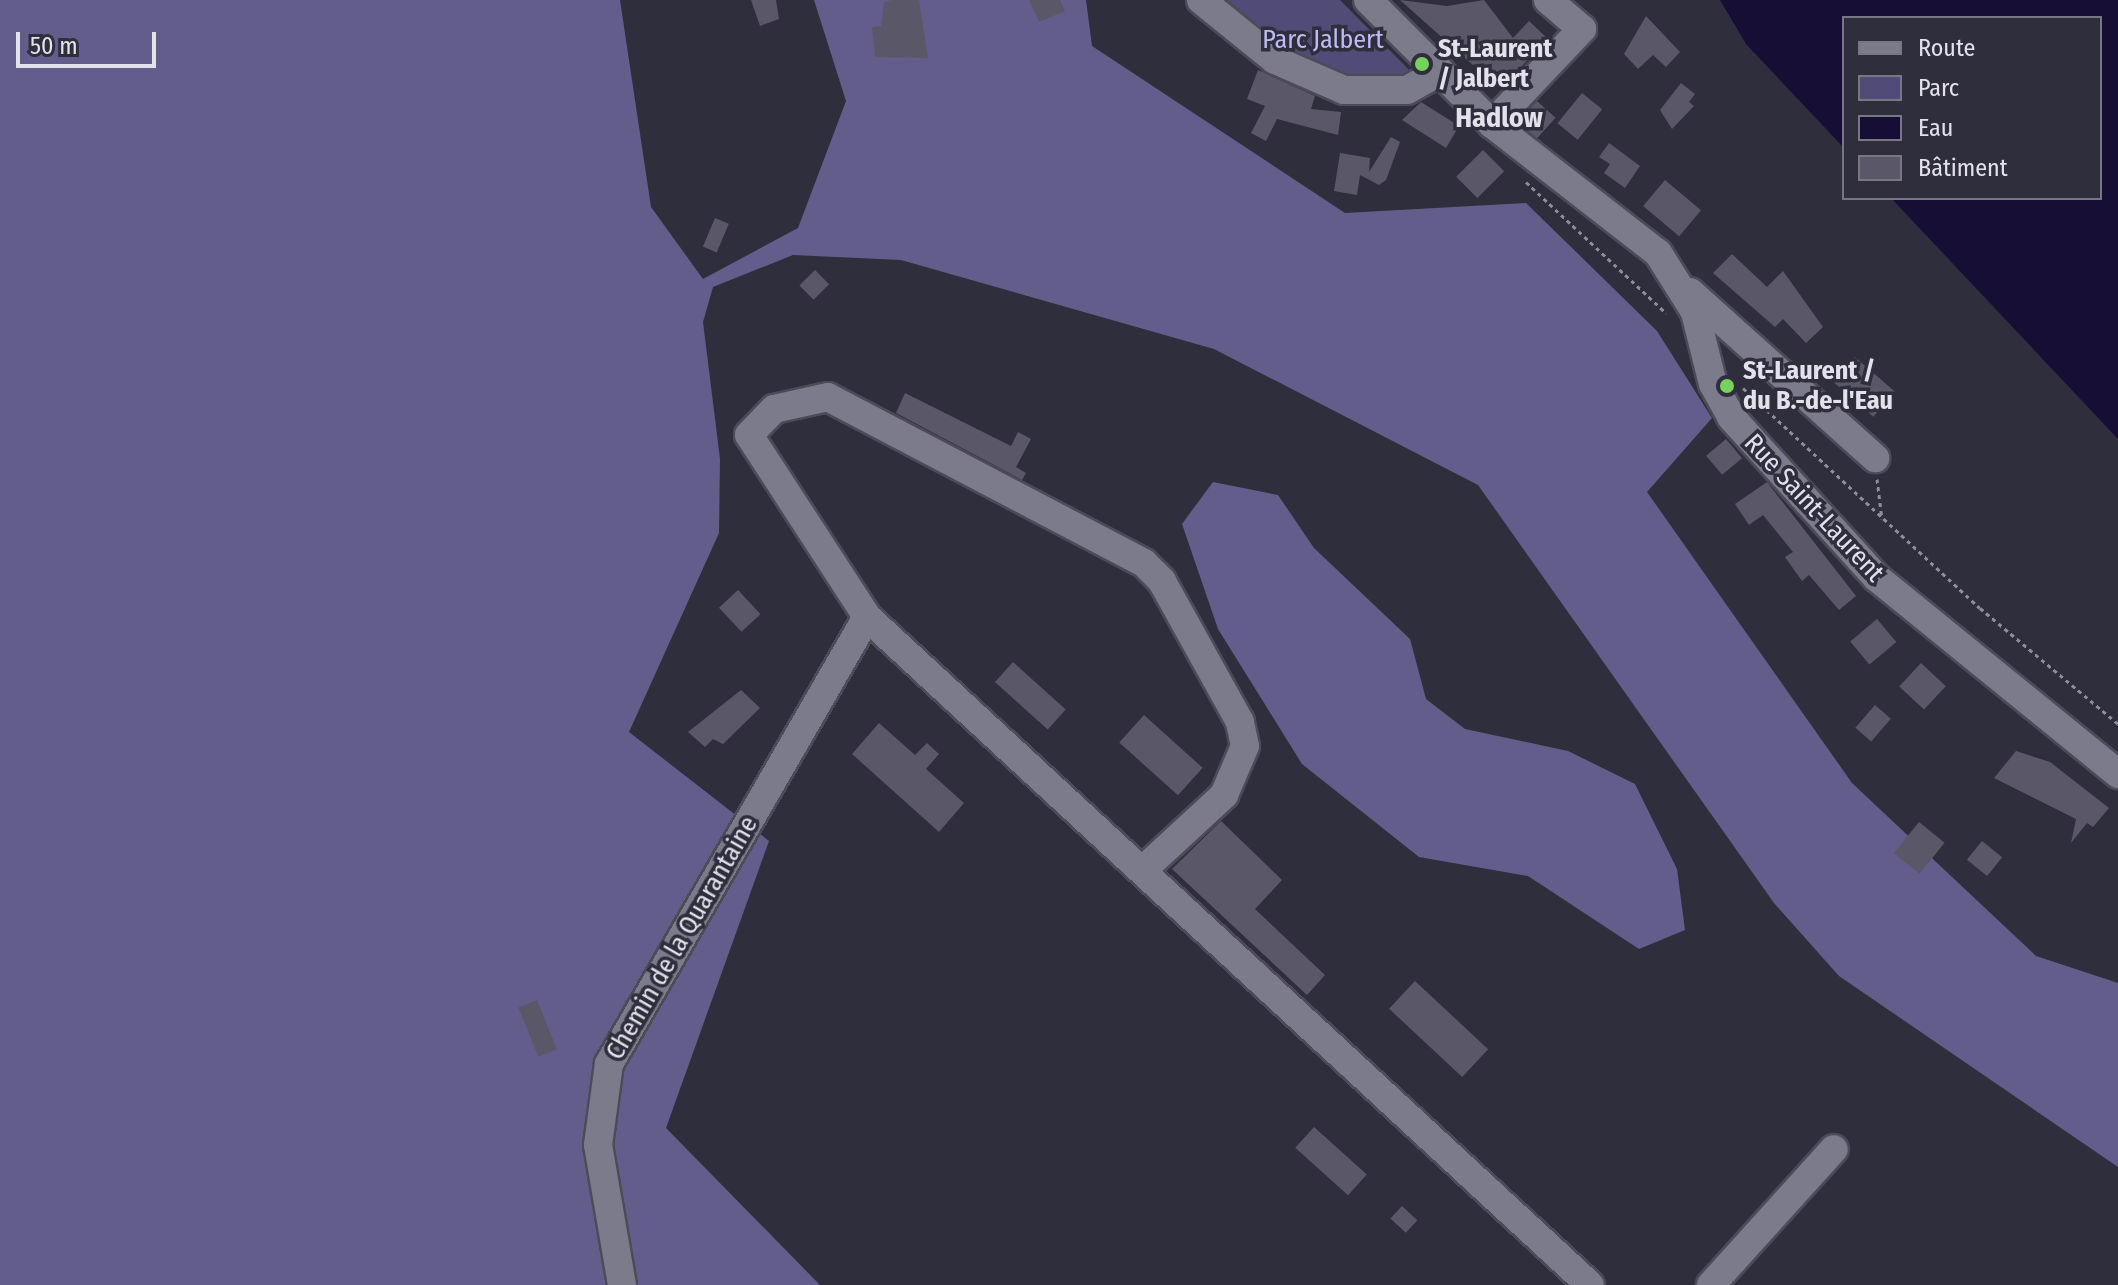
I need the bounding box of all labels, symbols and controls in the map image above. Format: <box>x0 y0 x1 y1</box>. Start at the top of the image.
scale bar <box>20 16 160 66</box>
legend <box>1842 16 2102 200</box>
park label: Parc Jalbert <box>1262 24 1384 56</box>
text: 50 m <box>30 32 78 60</box>
place label: St-Laurent / Jalbert <box>1438 33 1552 94</box>
text: Route <box>1918 34 1975 62</box>
marker: St-Laurent / Jalbert <box>1413 55 1431 73</box>
text: Parc <box>1918 74 1959 102</box>
district label: Hadlow <box>1455 101 1543 135</box>
text: Eau <box>1918 114 1953 142</box>
text: Bâtiment <box>1918 154 2008 182</box>
place label: St-Laurent / du B.-de-l'Eau <box>1743 355 1893 416</box>
marker: St-Laurent / du B.-de-l'Eau <box>1718 377 1736 395</box>
street label: Rue Saint-Laurent <box>1738 428 1890 588</box>
street label: Chemin de la Quarantaine <box>600 811 764 1065</box>

